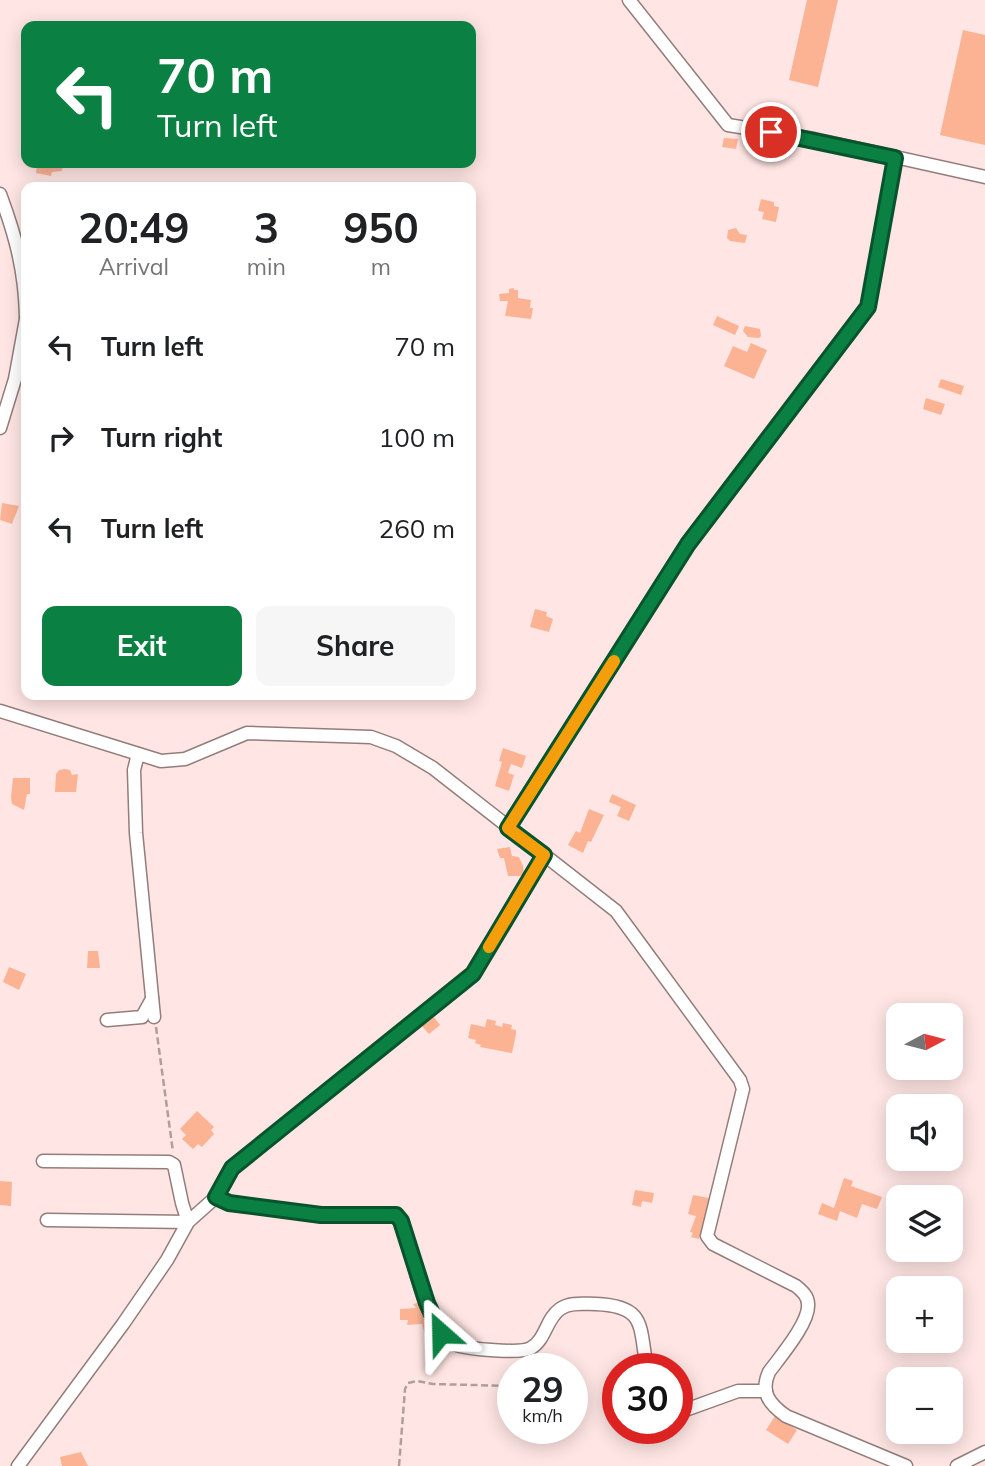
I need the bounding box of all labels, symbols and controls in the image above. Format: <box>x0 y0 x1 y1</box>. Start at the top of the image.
text: 70 m <box>157 44 273 105</box>
icon: left <box>42 49 133 140</box>
pin <box>741 102 801 162</box>
text: Turn left <box>157 105 277 145</box>
icon: arrive <box>752 113 790 151</box>
text: 20:49 <box>78 201 189 254</box>
text: 3 <box>254 201 279 254</box>
text: 950 <box>343 201 419 254</box>
text: Arrival <box>99 252 169 281</box>
text: min <box>247 252 286 281</box>
text: m <box>371 252 391 281</box>
icon: left <box>42 328 80 366</box>
text: Turn left <box>101 330 203 363</box>
text: 70 m <box>394 330 455 363</box>
icon: right <box>42 419 80 457</box>
text: Turn right <box>101 421 222 454</box>
text: 100 m <box>379 421 455 454</box>
icon: left <box>42 510 80 548</box>
text: Turn left <box>101 512 203 545</box>
text: 260 m <box>379 512 455 545</box>
button: Exit <box>42 606 242 686</box>
button: Share <box>256 606 455 686</box>
north arrow <box>886 1003 962 1080</box>
map controls <box>886 1003 963 1444</box>
button: sound <box>886 1094 963 1171</box>
button: layers <box>886 1185 963 1262</box>
button: + <box>886 1276 963 1353</box>
position arrow <box>404 1296 478 1370</box>
speed limit sign: 30 <box>602 1353 693 1444</box>
text: 29 <box>521 1367 564 1411</box>
button: − <box>886 1367 963 1444</box>
text: km/h <box>522 1404 563 1427</box>

